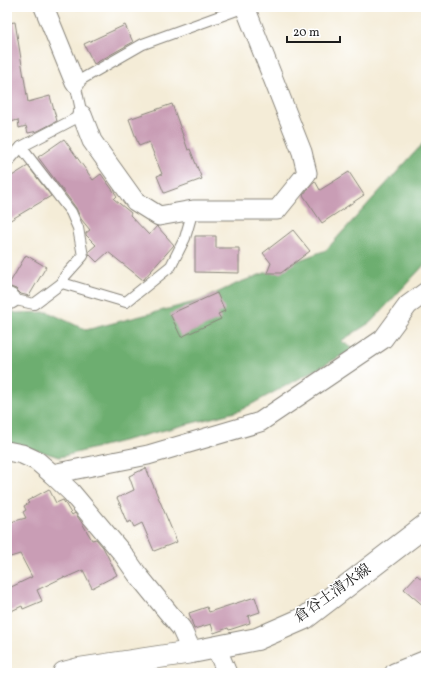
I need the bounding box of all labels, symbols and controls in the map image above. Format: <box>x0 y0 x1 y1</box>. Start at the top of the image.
scale bar <box>287 18 340 44</box>
text: 20 m <box>293 25 320 41</box>
street label: 倉谷土清水線 <box>290 560 376 628</box>

